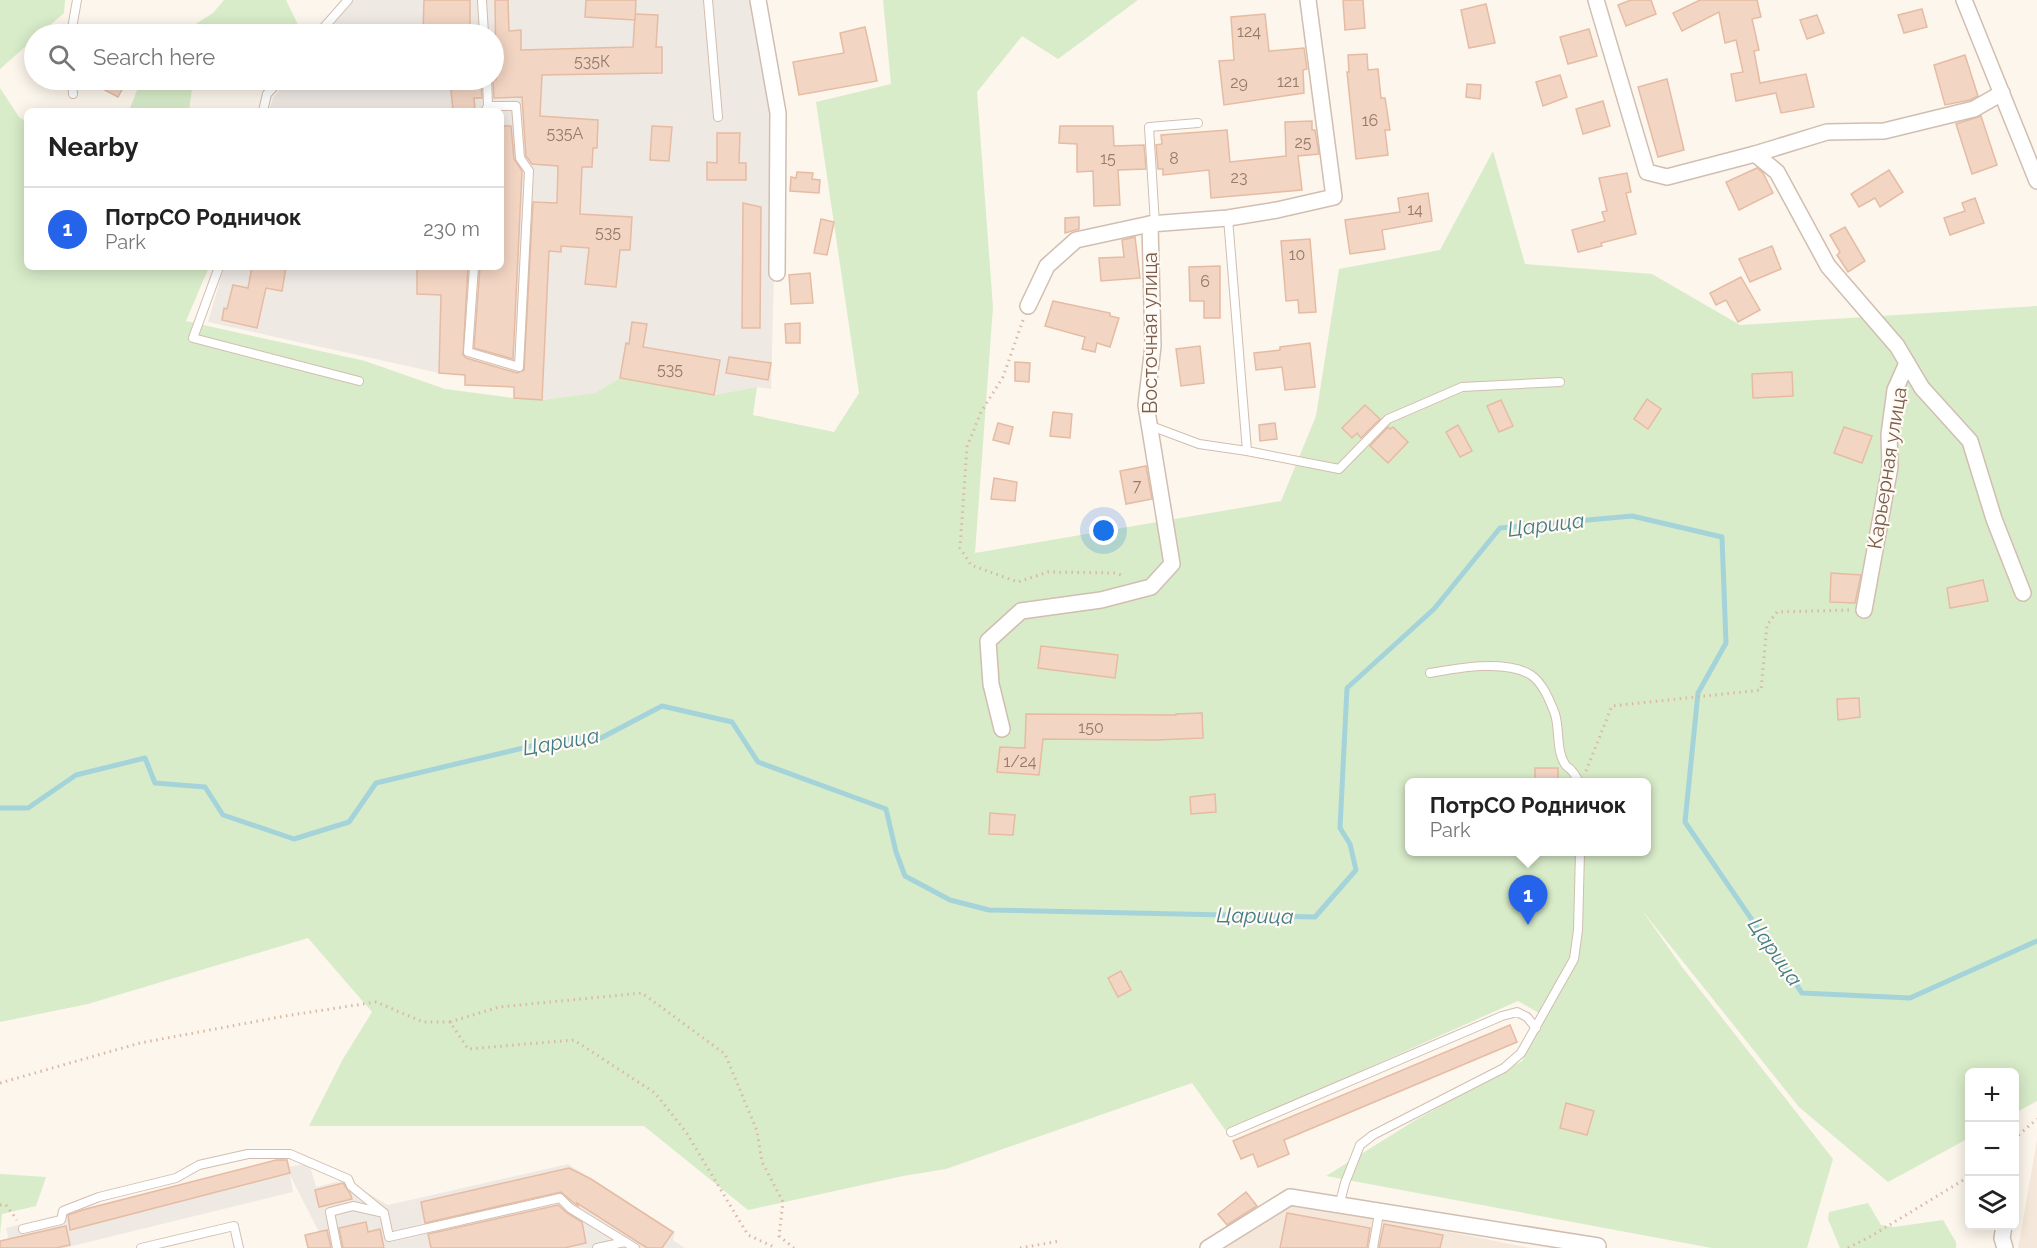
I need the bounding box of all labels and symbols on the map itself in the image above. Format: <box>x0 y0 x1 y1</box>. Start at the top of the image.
house number: 124 <box>1237 22 1261 41</box>
house number: 535К <box>574 52 610 71</box>
house number: 121 <box>1277 72 1299 91</box>
house number: 29 <box>1230 73 1248 92</box>
house number: 16 <box>1362 111 1378 130</box>
house number: 535А <box>547 124 584 143</box>
house number: 25 <box>1294 133 1312 152</box>
house number: 15 <box>1100 149 1116 168</box>
house number: 8 <box>1169 149 1179 168</box>
house number: 23 <box>1231 168 1247 187</box>
house number: 14 <box>1407 200 1423 219</box>
house number: 535 <box>595 223 621 242</box>
house number: 10 <box>1289 245 1305 264</box>
street label: Восточная улица <box>1138 252 1162 414</box>
house number: 6 <box>1200 272 1210 291</box>
house number: 535 <box>657 360 683 379</box>
street label: Карьерная улица <box>1862 385 1912 551</box>
house number: 7 <box>1133 476 1142 495</box>
water label: Царица <box>1506 507 1586 542</box>
your location <box>1089 516 1118 545</box>
house number: 150 <box>1078 718 1104 737</box>
water label: Царица <box>521 722 601 761</box>
house number: 1/24 <box>1003 752 1037 771</box>
pin: 1 <box>1508 876 1547 925</box>
water label: Царица <box>1216 902 1294 929</box>
water label: Царица <box>1743 913 1808 991</box>

